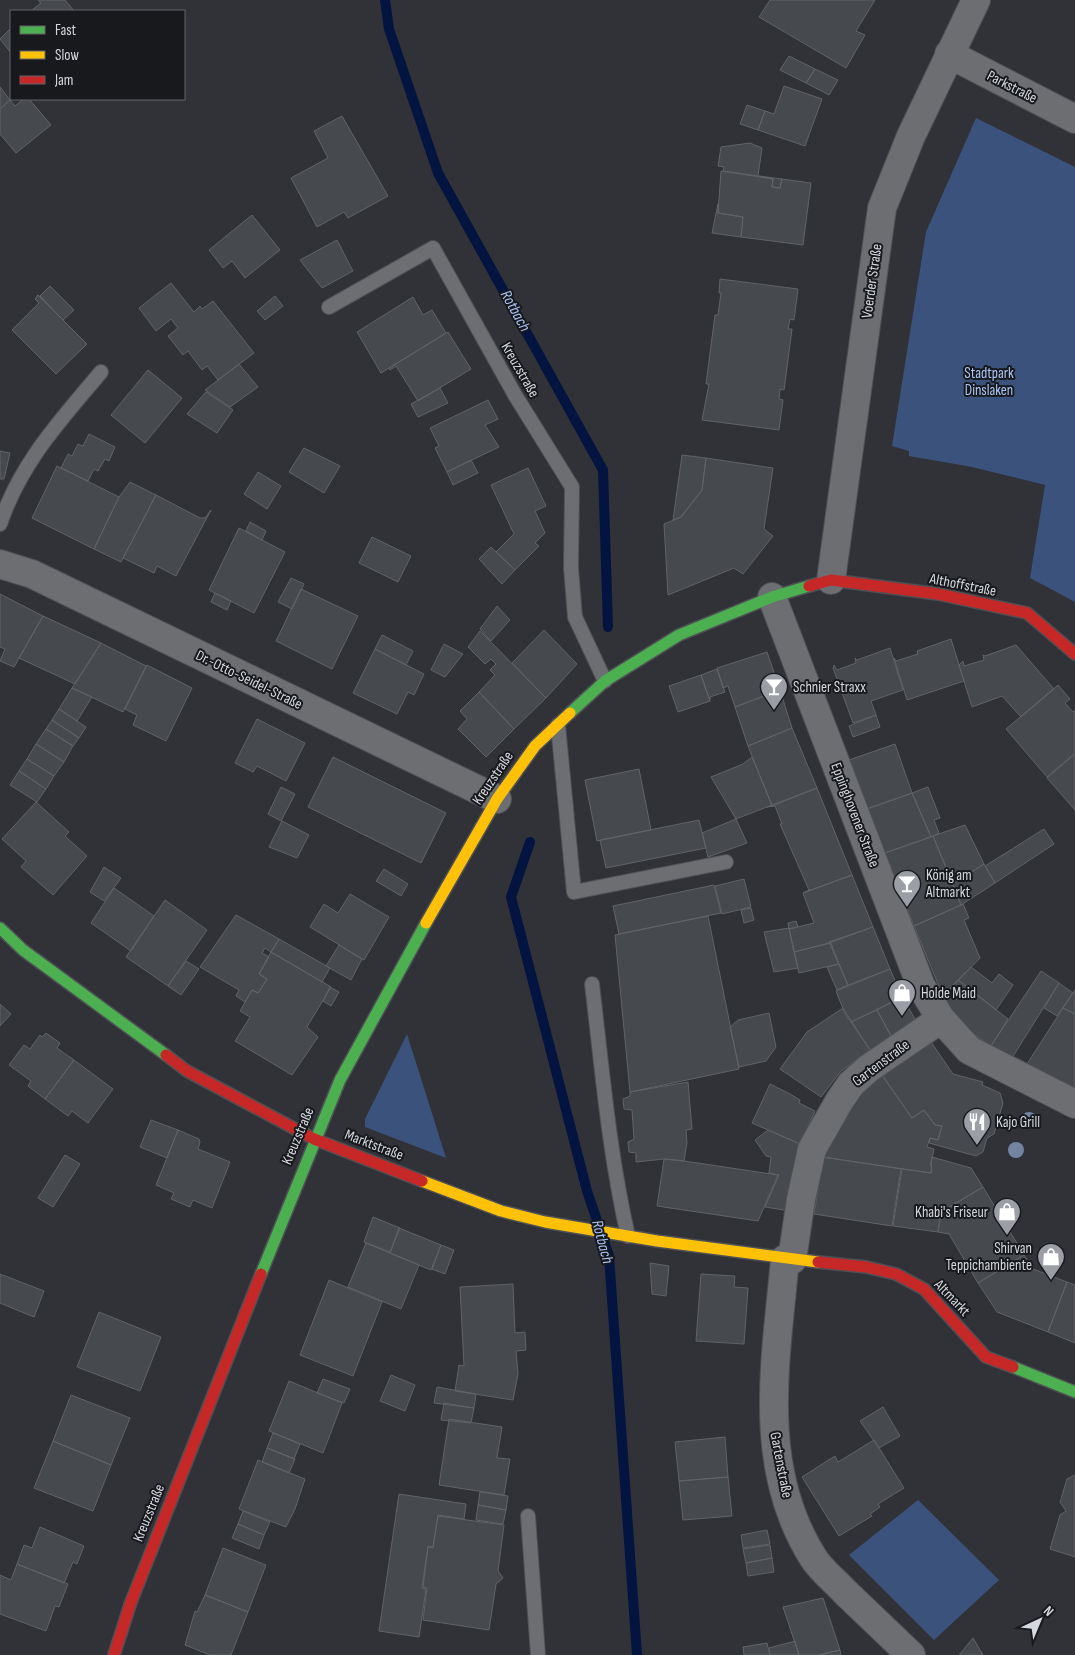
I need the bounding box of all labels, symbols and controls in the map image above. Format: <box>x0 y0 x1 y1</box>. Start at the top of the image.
legend <box>10 10 185 100</box>
text: Fast <box>55 21 77 40</box>
text: Slow <box>55 46 79 65</box>
street label: Parkstraße <box>984 66 1040 108</box>
text: Jam <box>54 71 73 90</box>
street label: Voerder Straße <box>857 243 887 319</box>
water label: Rotbach <box>496 287 534 335</box>
street label: Kreuzstraße <box>497 339 543 401</box>
park label: Stadtpark Dinslaken <box>964 364 1014 400</box>
street label: Althoffstraße <box>927 569 998 601</box>
street label: Dr.-Otto-Seidel-Straße <box>193 646 305 714</box>
bar icon: Schnier Straxx <box>759 672 789 711</box>
place label: Schnier Straxx <box>793 678 866 697</box>
street label: Kreuzstraße <box>468 748 518 808</box>
street label: Eppinghovener Straße <box>826 760 884 870</box>
place label: König am Altmarkt <box>925 866 972 902</box>
bar icon: König am Altmarkt <box>892 869 922 908</box>
shop icon: Holde Maid <box>887 978 917 1017</box>
place label: Holde Maid <box>921 984 976 1003</box>
street label: Gartenstraße <box>849 1035 913 1091</box>
street label: Kreuzstraße <box>277 1104 319 1168</box>
restaurant icon: Kajo Grill <box>962 1107 992 1146</box>
place label: Kajo Grill <box>996 1113 1040 1132</box>
street label: Marktstraße <box>342 1125 406 1165</box>
shop icon: Khabi's Friseur <box>992 1197 1022 1236</box>
place label: Khabi's Friseur <box>915 1203 989 1222</box>
water label: Rotbach <box>587 1218 617 1266</box>
place label: Shirvan Teppichambiente <box>946 1239 1032 1275</box>
shop icon: Shirvan Teppichambiente <box>1036 1242 1066 1281</box>
street label: Altmarkt <box>929 1275 974 1321</box>
street label: Gartenstraße <box>765 1430 797 1500</box>
street label: Kreuzstraße <box>129 1481 169 1545</box>
north arrow <box>1015 1595 1065 1645</box>
text: N <box>1040 1602 1057 1620</box>

